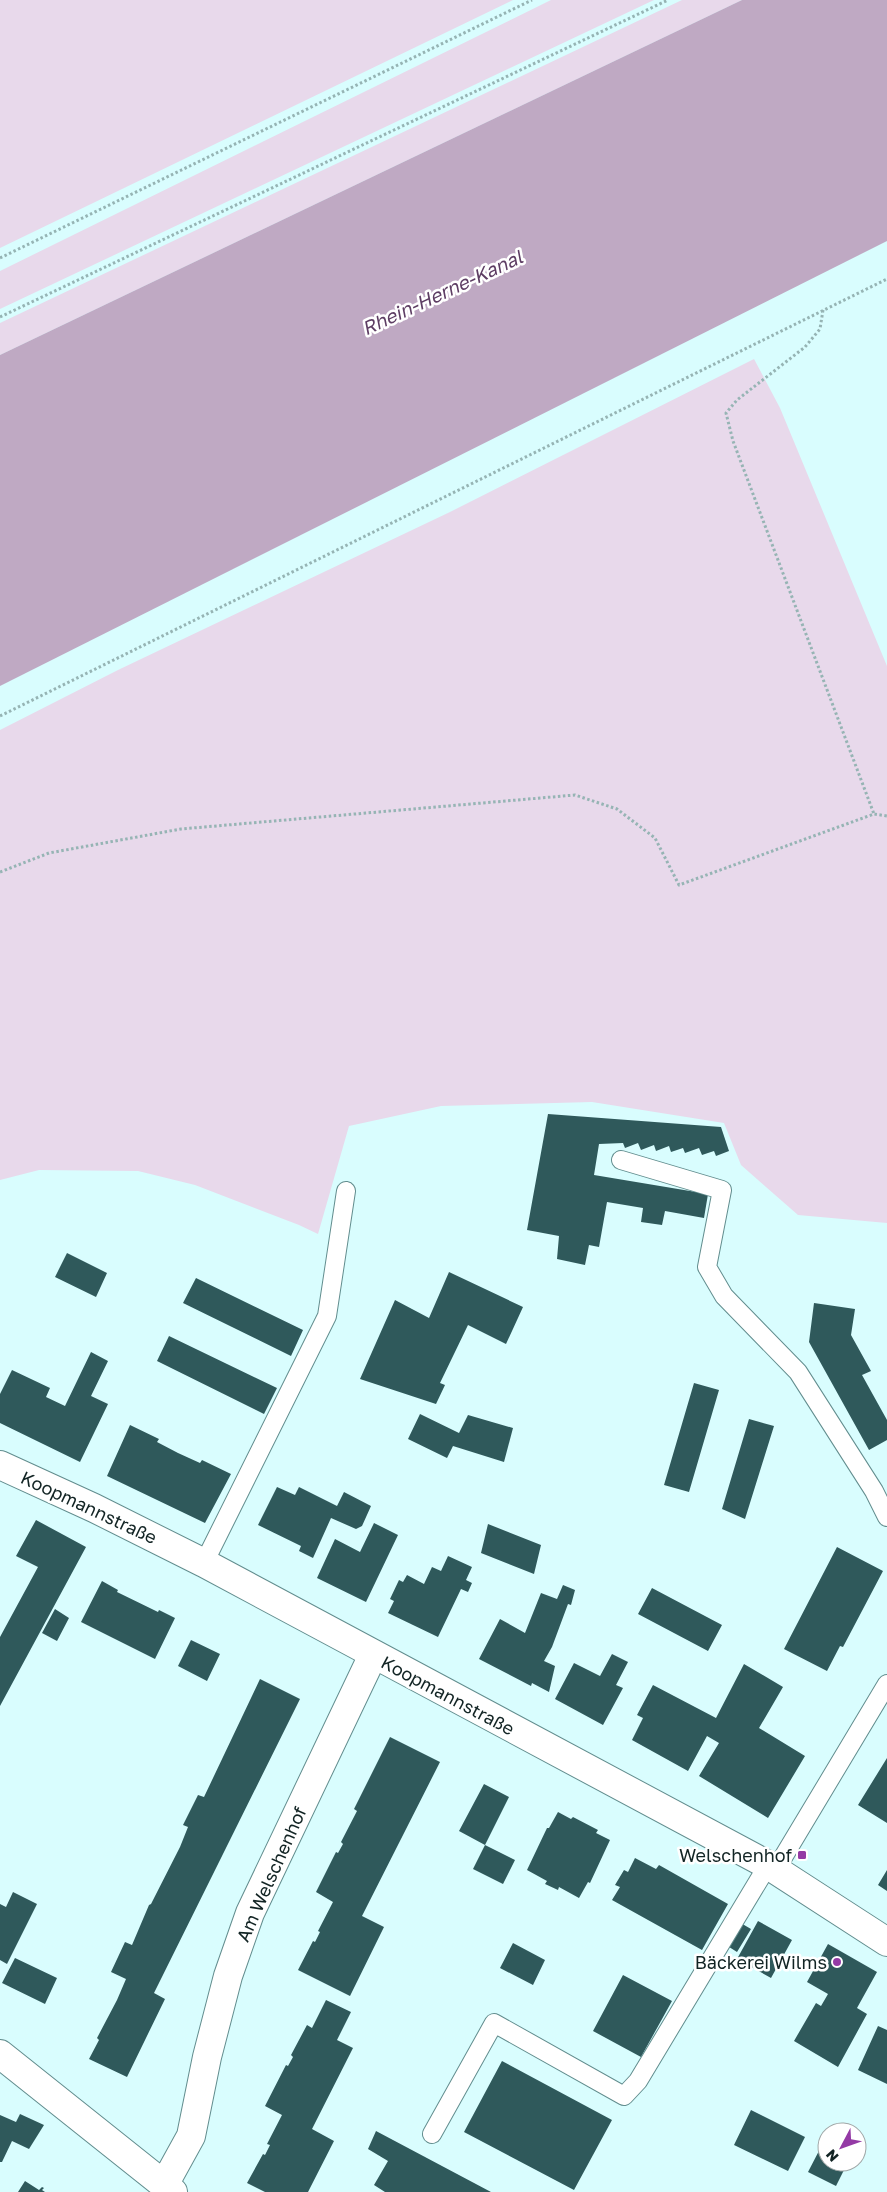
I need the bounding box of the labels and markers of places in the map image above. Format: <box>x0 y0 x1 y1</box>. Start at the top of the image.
place label: Welschenhof <box>679 1844 792 1866</box>
marker: Welschenhof <box>796 1849 808 1861</box>
place label: Bäckerei Wilms <box>695 1951 827 1973</box>
marker: Bäckerei Wilms <box>831 1956 843 1968</box>

